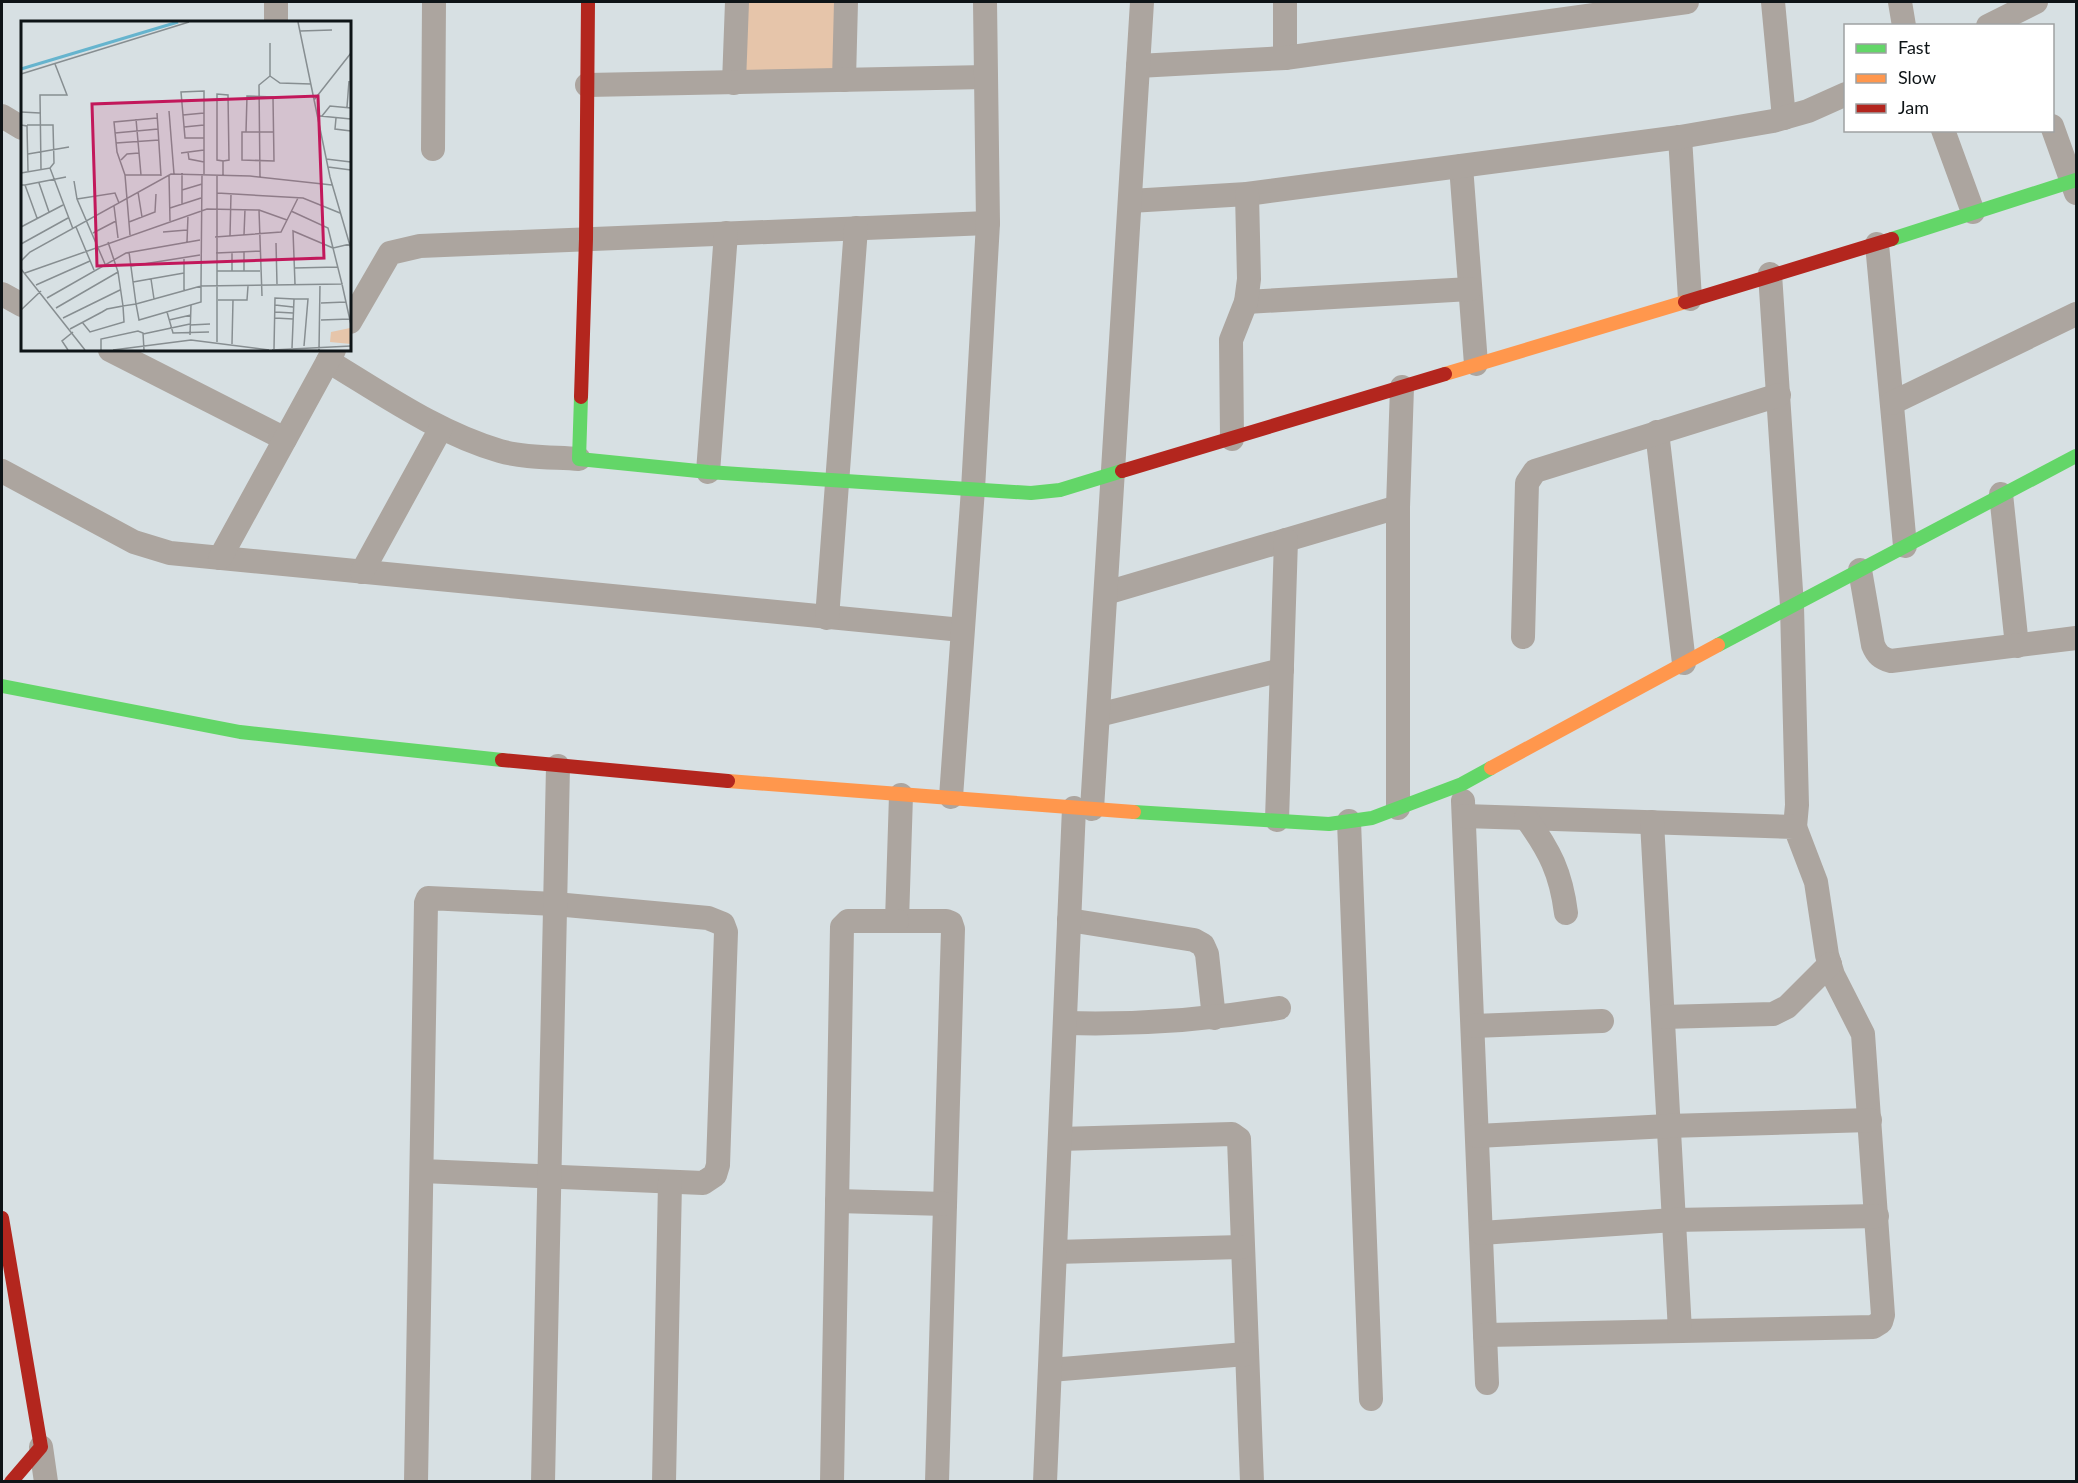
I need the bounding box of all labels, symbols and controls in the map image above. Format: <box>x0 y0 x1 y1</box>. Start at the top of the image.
inset map <box>21 21 351 351</box>
legend <box>1844 24 2054 132</box>
text: Fast <box>1898 36 1931 58</box>
text: Slow <box>1898 66 1936 88</box>
text: Jam <box>1898 96 1929 118</box>

